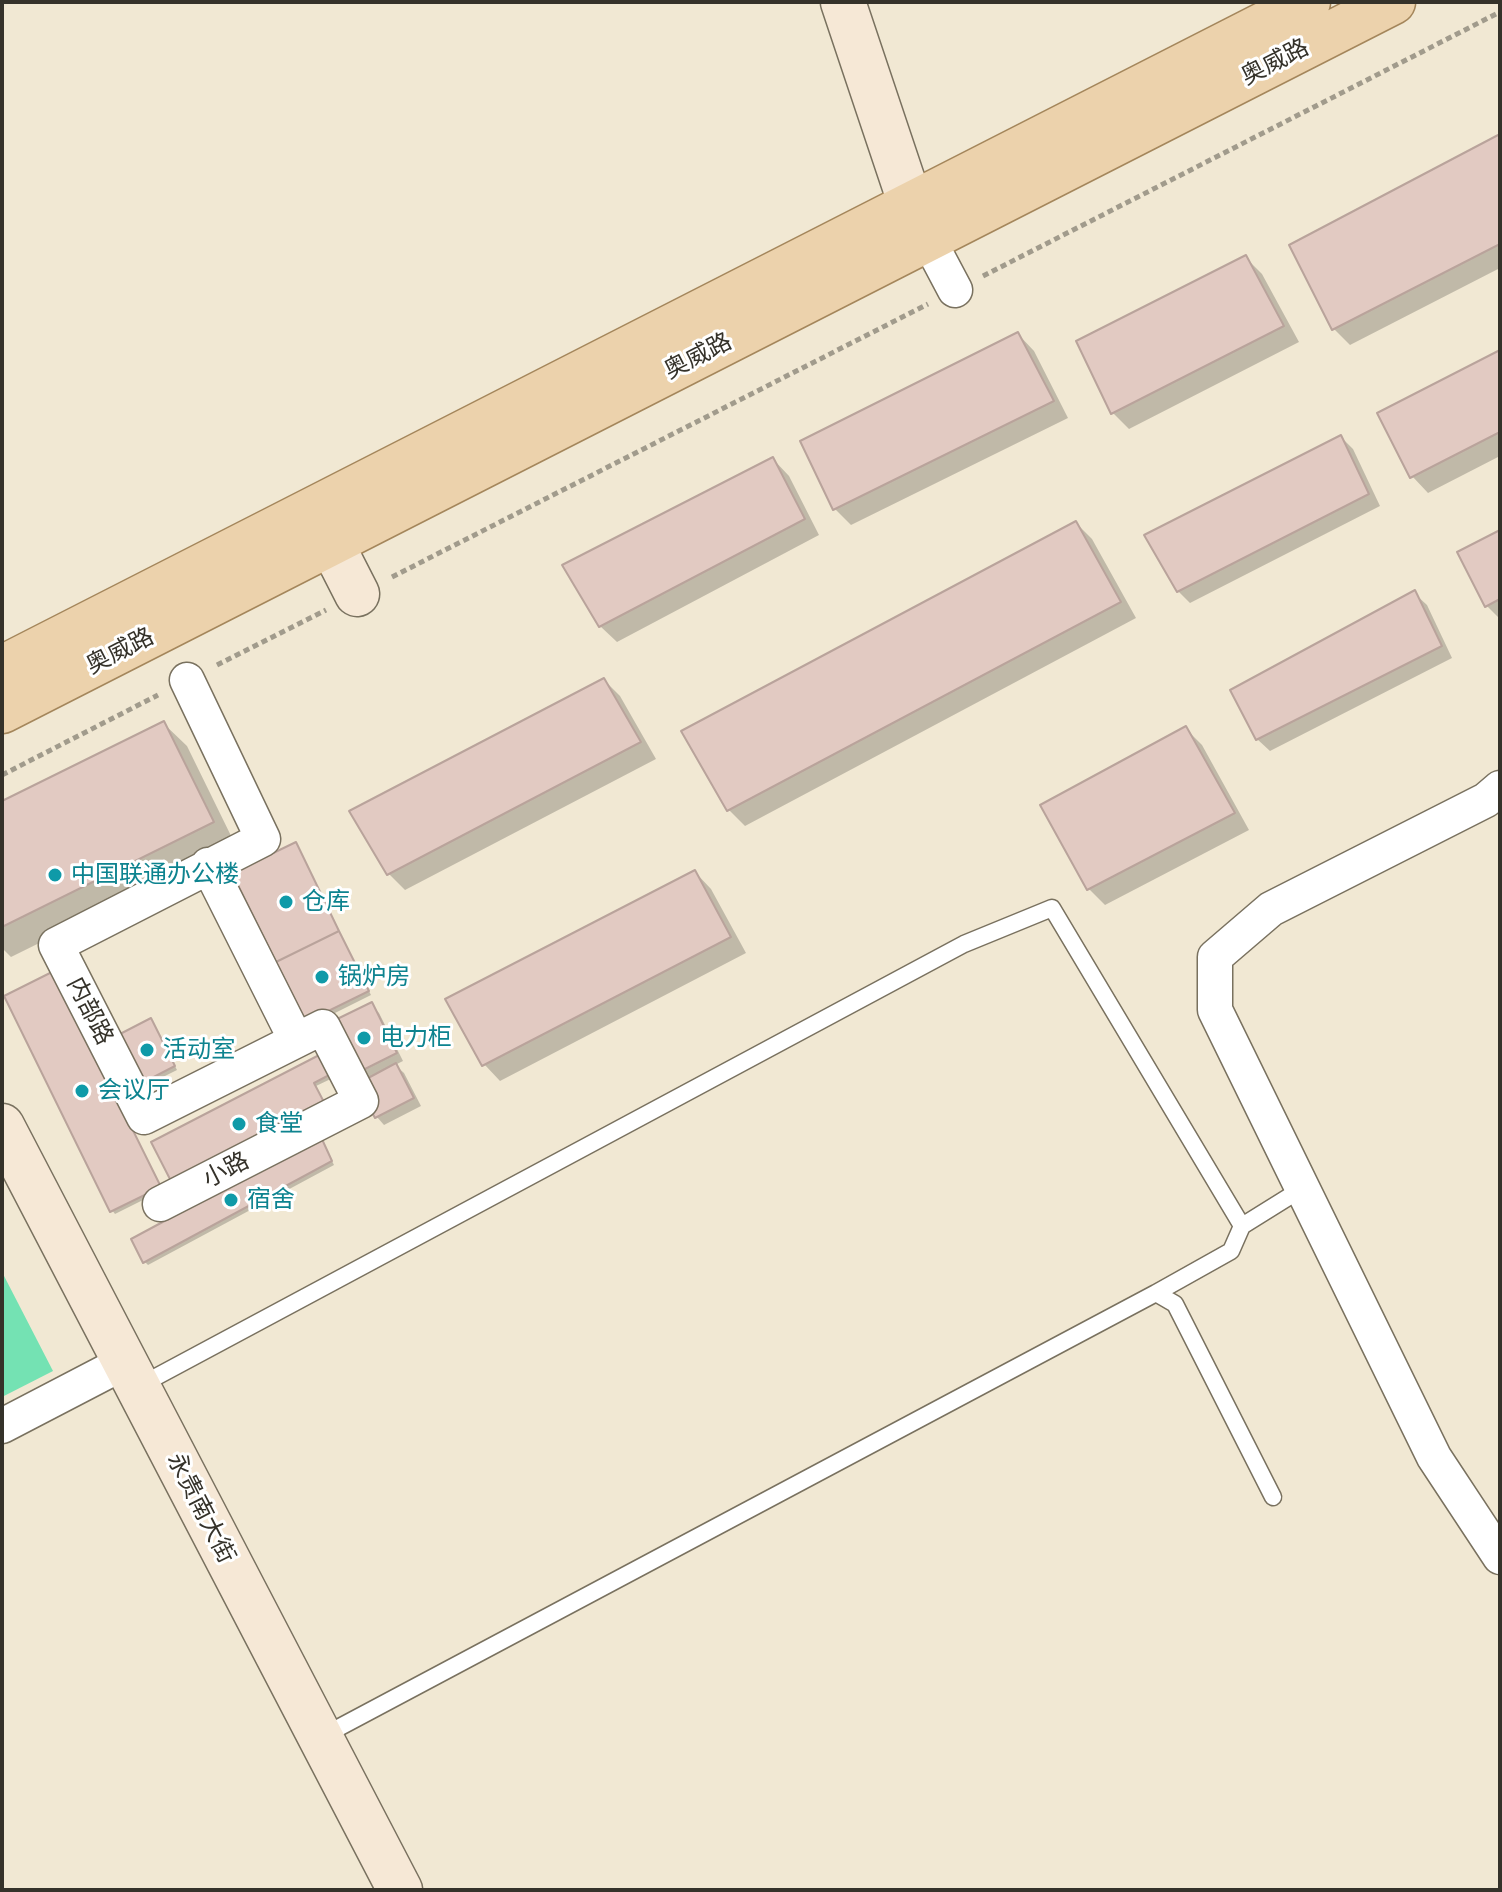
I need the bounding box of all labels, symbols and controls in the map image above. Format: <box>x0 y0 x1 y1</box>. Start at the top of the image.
street label: 奥威路 <box>1236 33 1314 91</box>
street label: 奥威路 <box>659 327 737 385</box>
street label: 奥威路 <box>81 622 159 680</box>
place label: 中国联通办公楼 <box>71 861 239 889</box>
marker: 中国联通办公楼 <box>46 866 64 884</box>
place label: 仓库 <box>302 888 350 916</box>
marker: 仓库 <box>277 893 295 911</box>
place label: 锅炉房 <box>338 963 410 991</box>
marker: 锅炉房 <box>313 968 331 986</box>
street label: 内部路 <box>61 972 119 1050</box>
place label: 电力柜 <box>380 1024 452 1052</box>
marker: 电力柜 <box>355 1029 373 1047</box>
place label: 活动室 <box>163 1036 235 1064</box>
marker: 活动室 <box>138 1041 156 1059</box>
place label: 会议厅 <box>98 1077 170 1105</box>
marker: 会议厅 <box>73 1082 91 1100</box>
place label: 食堂 <box>255 1110 303 1138</box>
marker: 食堂 <box>230 1115 248 1133</box>
street label: 小路 <box>198 1146 254 1194</box>
place label: 宿舍 <box>247 1186 295 1214</box>
marker: 宿舍 <box>222 1191 240 1209</box>
street label: 永贵南大街 <box>161 1448 241 1568</box>

